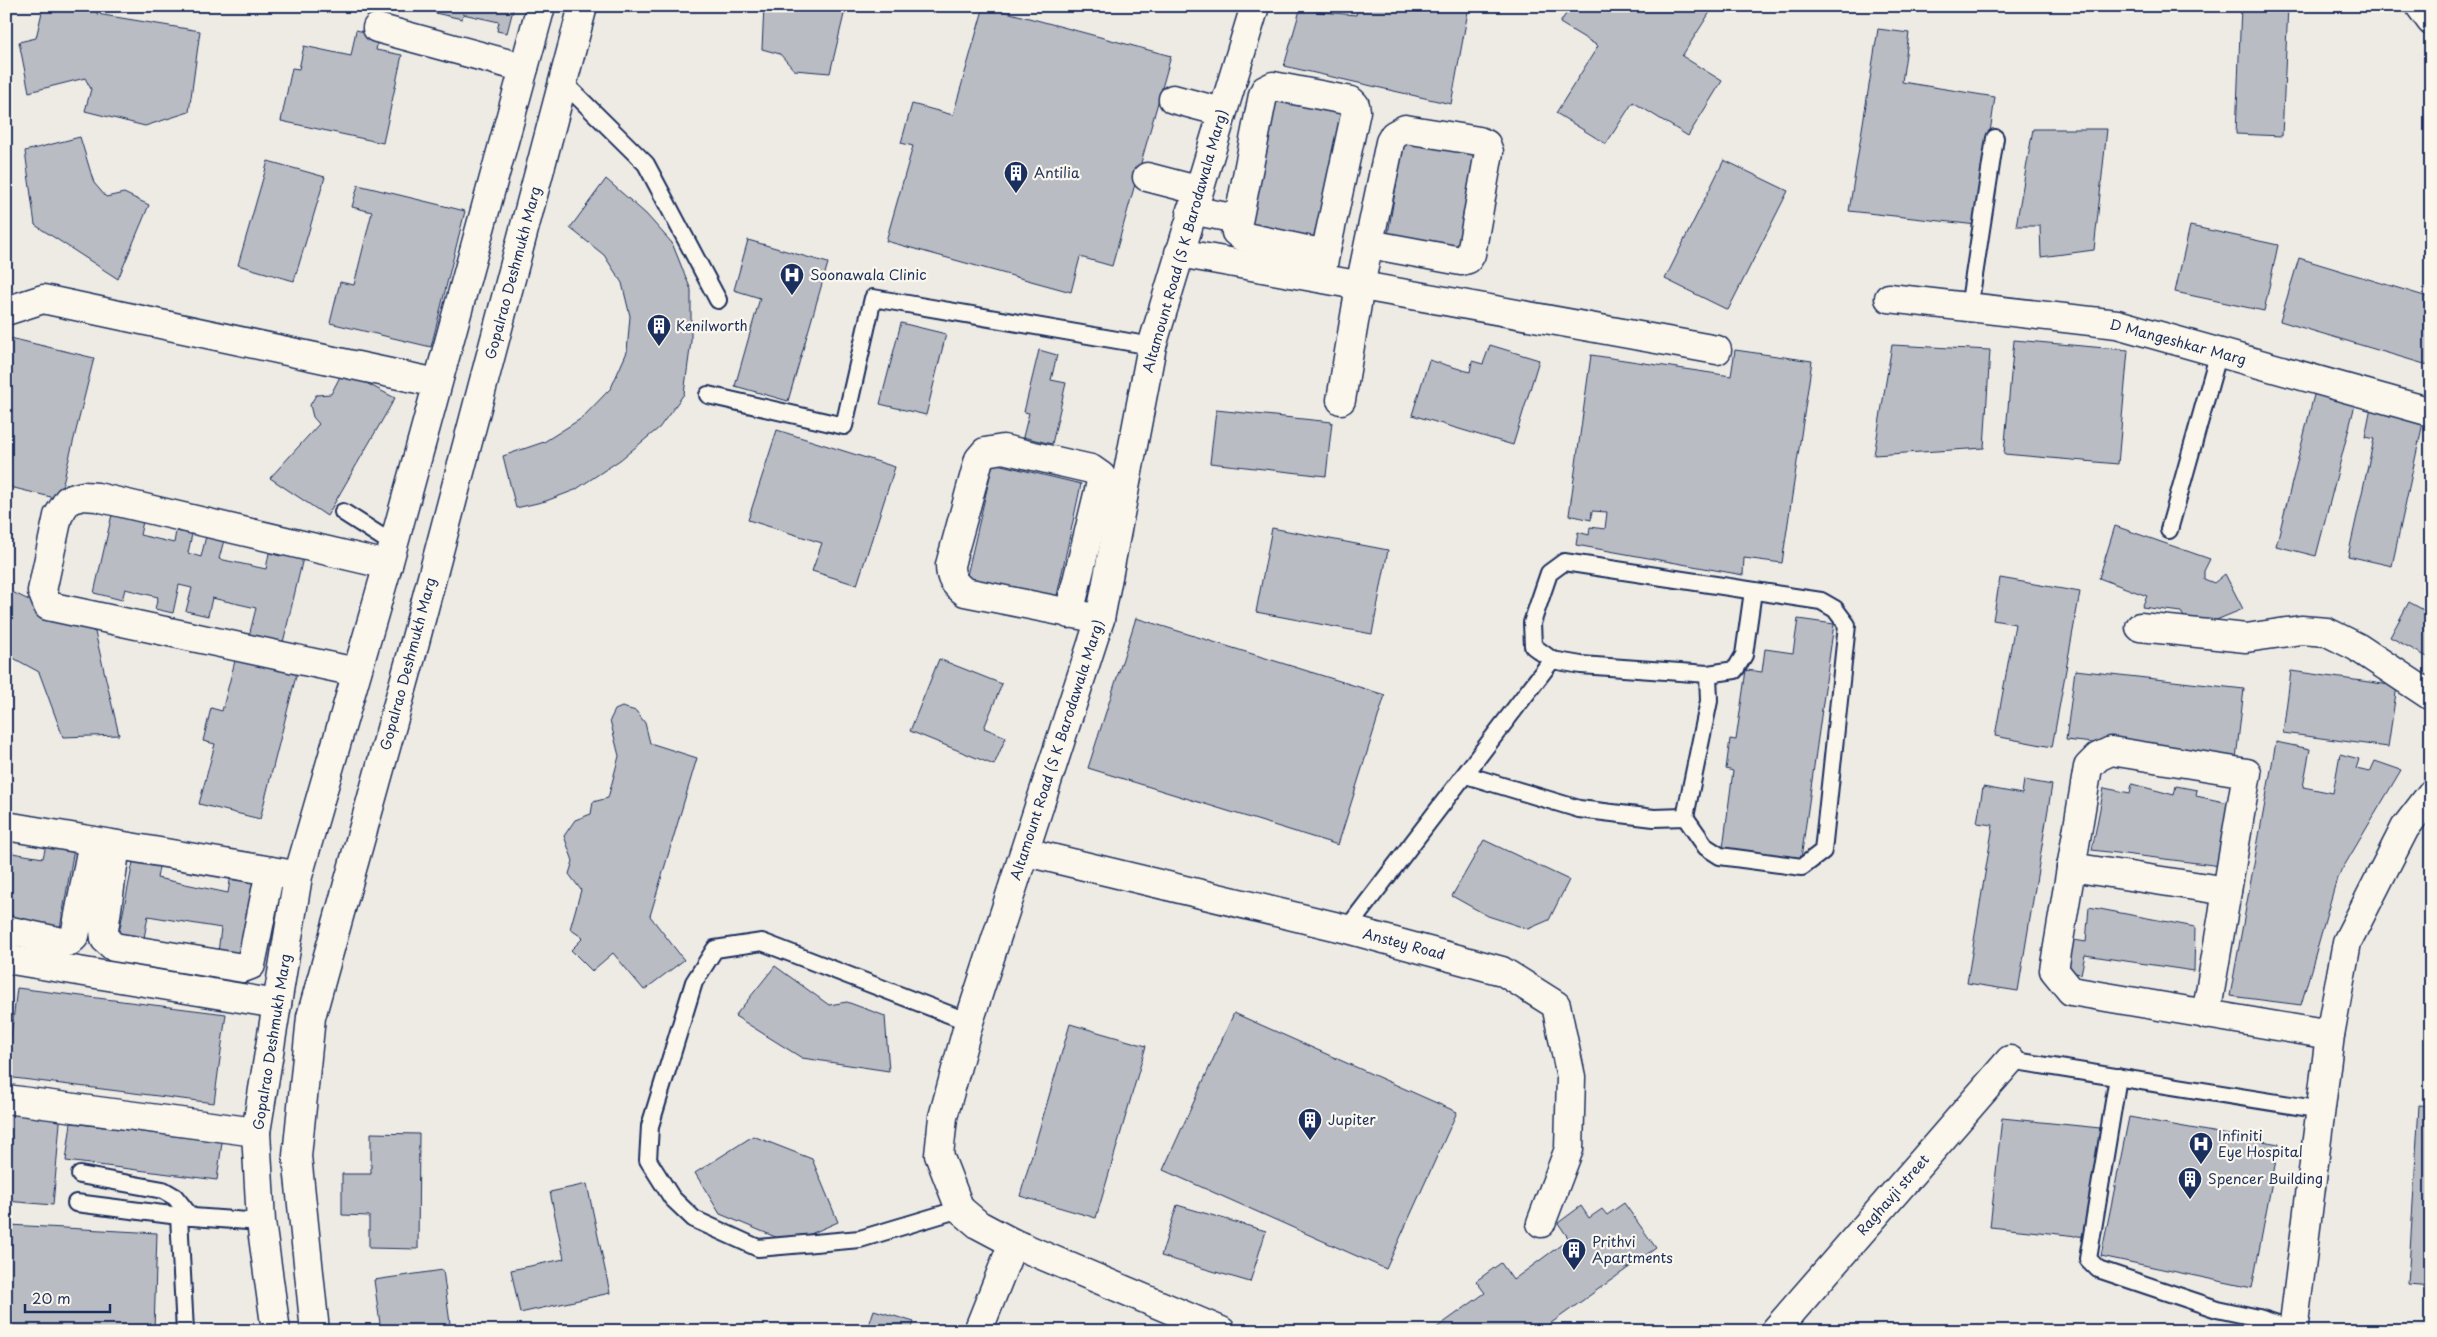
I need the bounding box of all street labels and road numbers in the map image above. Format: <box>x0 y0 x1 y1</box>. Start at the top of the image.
street label: Altamount Road (S K Barodawala Marg) <box>1137 107 1232 375</box>
street label: Gopalrao Deshmukh Marg <box>479 184 546 362</box>
street label: D Mangeshkar Marg <box>2108 313 2249 370</box>
street label: Gopalrao Deshmukh Marg <box>374 575 441 753</box>
street label: Altamount Road (S K Barodawala Marg) <box>1004 617 1109 883</box>
street label: Anstey Road <box>1361 922 1448 965</box>
street label: Gopalrao Deshmukh Marg <box>247 952 296 1132</box>
street label: Raghavji street <box>1851 1149 1934 1240</box>

